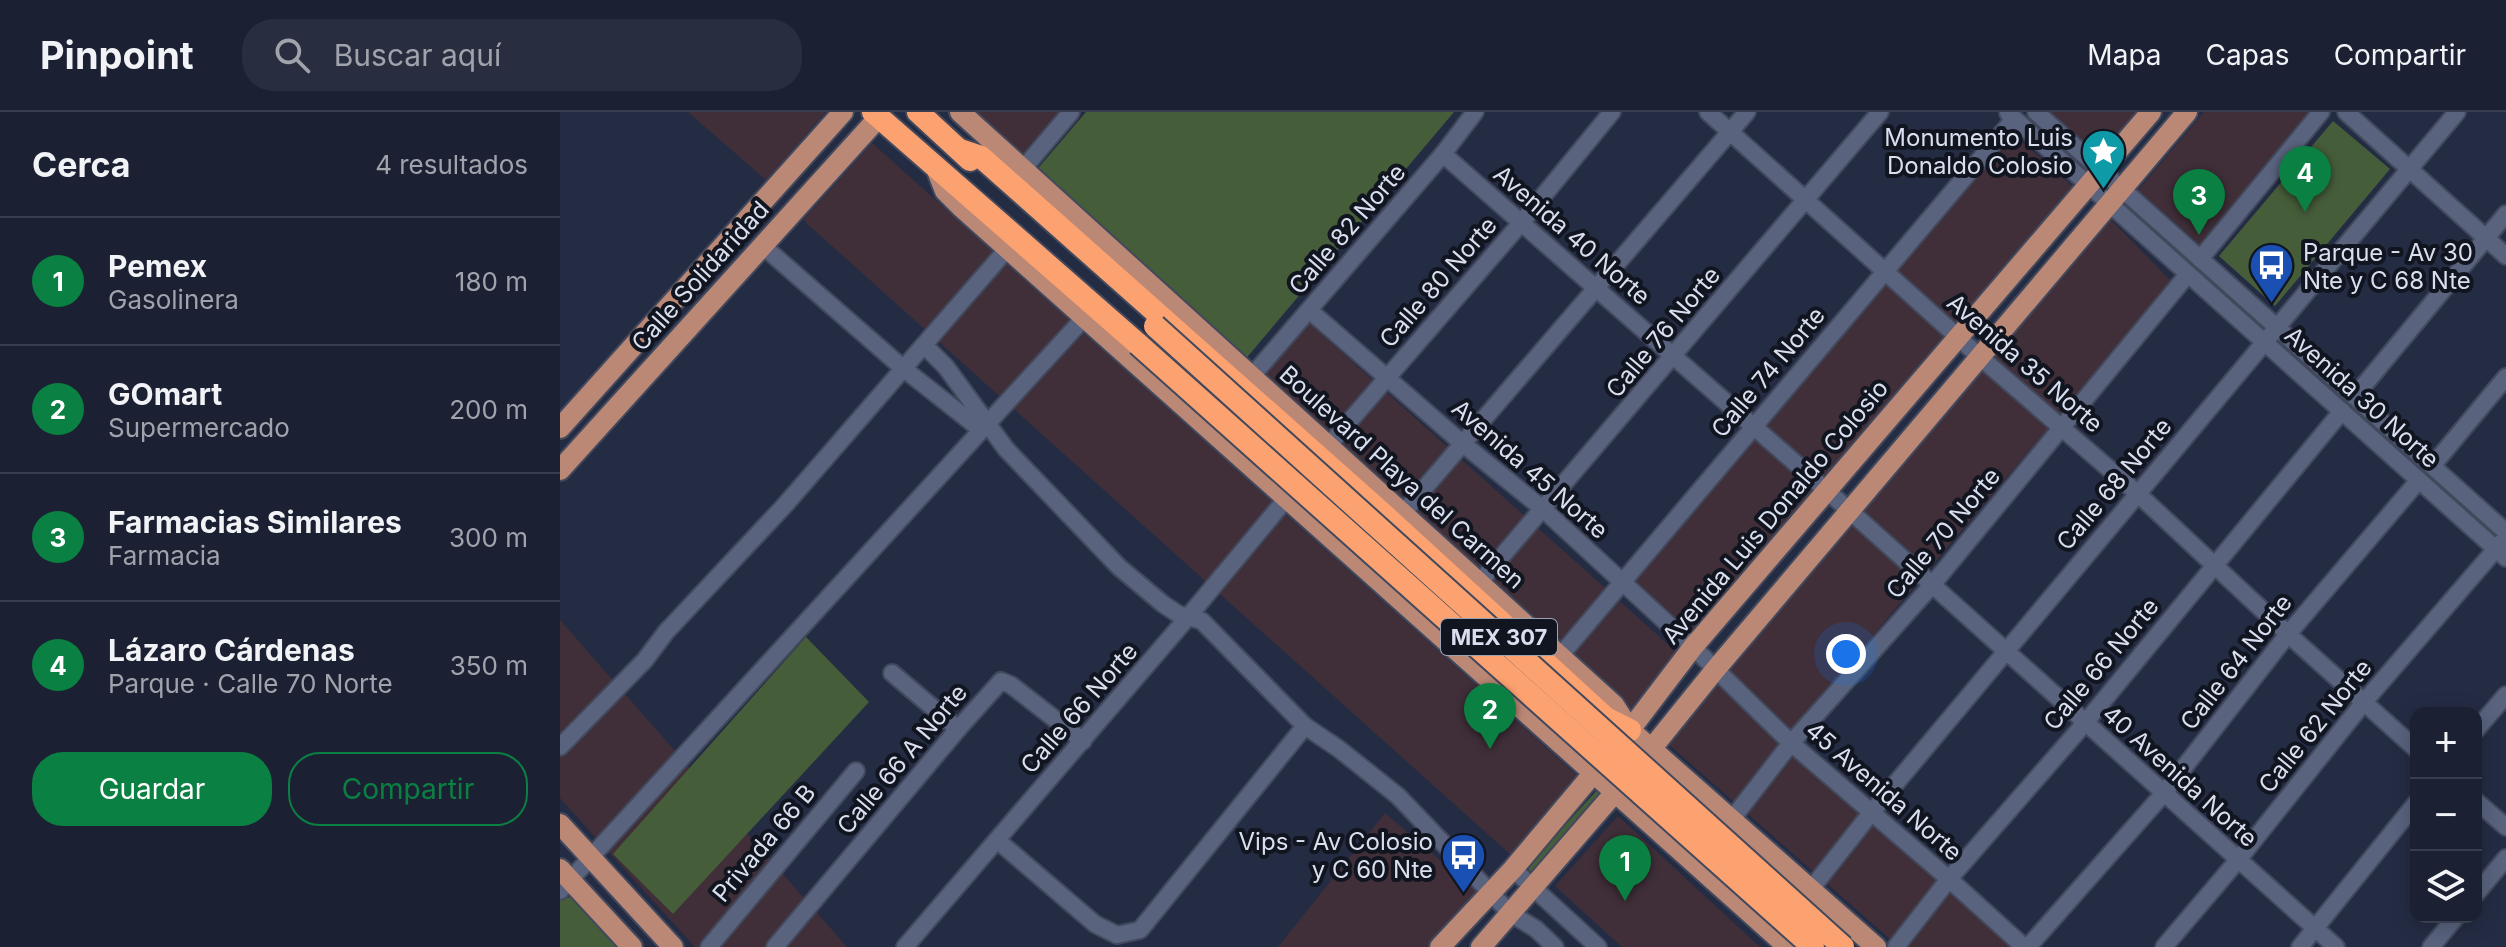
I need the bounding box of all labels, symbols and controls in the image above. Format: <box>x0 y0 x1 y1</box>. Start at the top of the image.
search box <box>242 19 802 91</box>
text: Pinpoint <box>40 32 194 78</box>
icon: search <box>270 33 314 77</box>
text: Buscar aquí <box>334 37 501 73</box>
text: Mapa <box>2087 38 2162 72</box>
text: Capas <box>2206 38 2290 72</box>
text: Compartir <box>2334 38 2466 72</box>
place label: Monumento Luis Donaldo Colosio <box>1884 123 2073 180</box>
place icon: Monumento Luis Donaldo Colosio <box>2080 127 2128 190</box>
text: Cerca <box>32 144 131 185</box>
pin: 4 <box>2279 146 2331 212</box>
text: 4 resultados <box>375 149 528 180</box>
street label: Calle 82 Norte <box>1283 158 1411 300</box>
street label: Avenida 40 Norte <box>1488 159 1656 311</box>
pin: 3 <box>2173 169 2225 235</box>
street label: Calle Solidaridad <box>625 195 775 357</box>
street label: Calle 80 Norte <box>1373 211 1503 353</box>
place label: Parque - Av 30 Nte y C 68 Nte <box>2303 238 2473 295</box>
bus stop icon: Parque - Av 30 Nte y C 68 Nte <box>2248 242 2296 305</box>
text: Pemex <box>108 248 207 284</box>
street label: Calle 76 Norte <box>1600 261 1726 403</box>
text: 1 <box>52 266 64 297</box>
text: 180 m <box>455 266 528 297</box>
text: Gasolinera <box>108 284 239 315</box>
street label: Avenida 35 Norte <box>1941 288 2109 438</box>
street label: Calle 74 Norte <box>1705 301 1831 443</box>
street label: Avenida 30 Norte <box>2279 320 2445 474</box>
street label: Boulevard Playa del Carmen <box>1274 359 1530 595</box>
street label: Avenida Luis Donaldo Colosio <box>1656 374 1894 650</box>
text: GOmart <box>108 376 222 412</box>
street label: Avenida 45 Norte <box>1446 393 1614 545</box>
text: 2 <box>50 394 66 425</box>
text: 200 m <box>449 394 528 425</box>
text: Supermercado <box>108 412 290 443</box>
street label: Calle 68 Norte <box>2050 412 2178 556</box>
street label: Calle 70 Norte <box>1880 462 2006 604</box>
text: Farmacias Similares <box>108 504 402 540</box>
text: 3 <box>50 522 66 553</box>
text: 300 m <box>449 522 528 553</box>
text: Farmacia <box>108 540 221 571</box>
street label: Calle 64 Norte <box>2174 588 2298 736</box>
street label: Calle 66 Norte <box>2037 592 2165 736</box>
road number: MEX 307 <box>1441 619 1557 655</box>
text: Lázaro Cárdenas <box>108 632 355 668</box>
your location <box>1826 634 1866 674</box>
street label: Calle 66 Norte <box>1014 637 1144 779</box>
text: 4 <box>49 650 67 681</box>
text: 350 m <box>450 650 528 681</box>
street label: Calle 62 Norte <box>2252 653 2378 799</box>
text: Parque · Calle 70 Norte <box>108 668 393 699</box>
street label: Calle 66 A Norte <box>831 678 973 840</box>
pin: 2 <box>1464 683 1516 749</box>
street label: 40 Avenida Norte <box>2097 699 2263 853</box>
map controls <box>2410 707 2482 923</box>
button: + <box>2410 707 2482 779</box>
street label: 45 Avenida Norte <box>1800 715 1968 867</box>
button: Guardar <box>32 752 272 826</box>
button: Compartir <box>288 752 528 826</box>
street label: Privada 66 B <box>706 778 822 908</box>
button: − <box>2410 779 2482 851</box>
place label: Vips - Av Colosio y C 60 Nte <box>1239 827 1433 884</box>
bus stop icon: Vips - Av Colosio y C 60 Nte <box>1440 831 1488 894</box>
pin: 1 <box>1599 835 1651 901</box>
button: layers <box>2410 851 2482 923</box>

